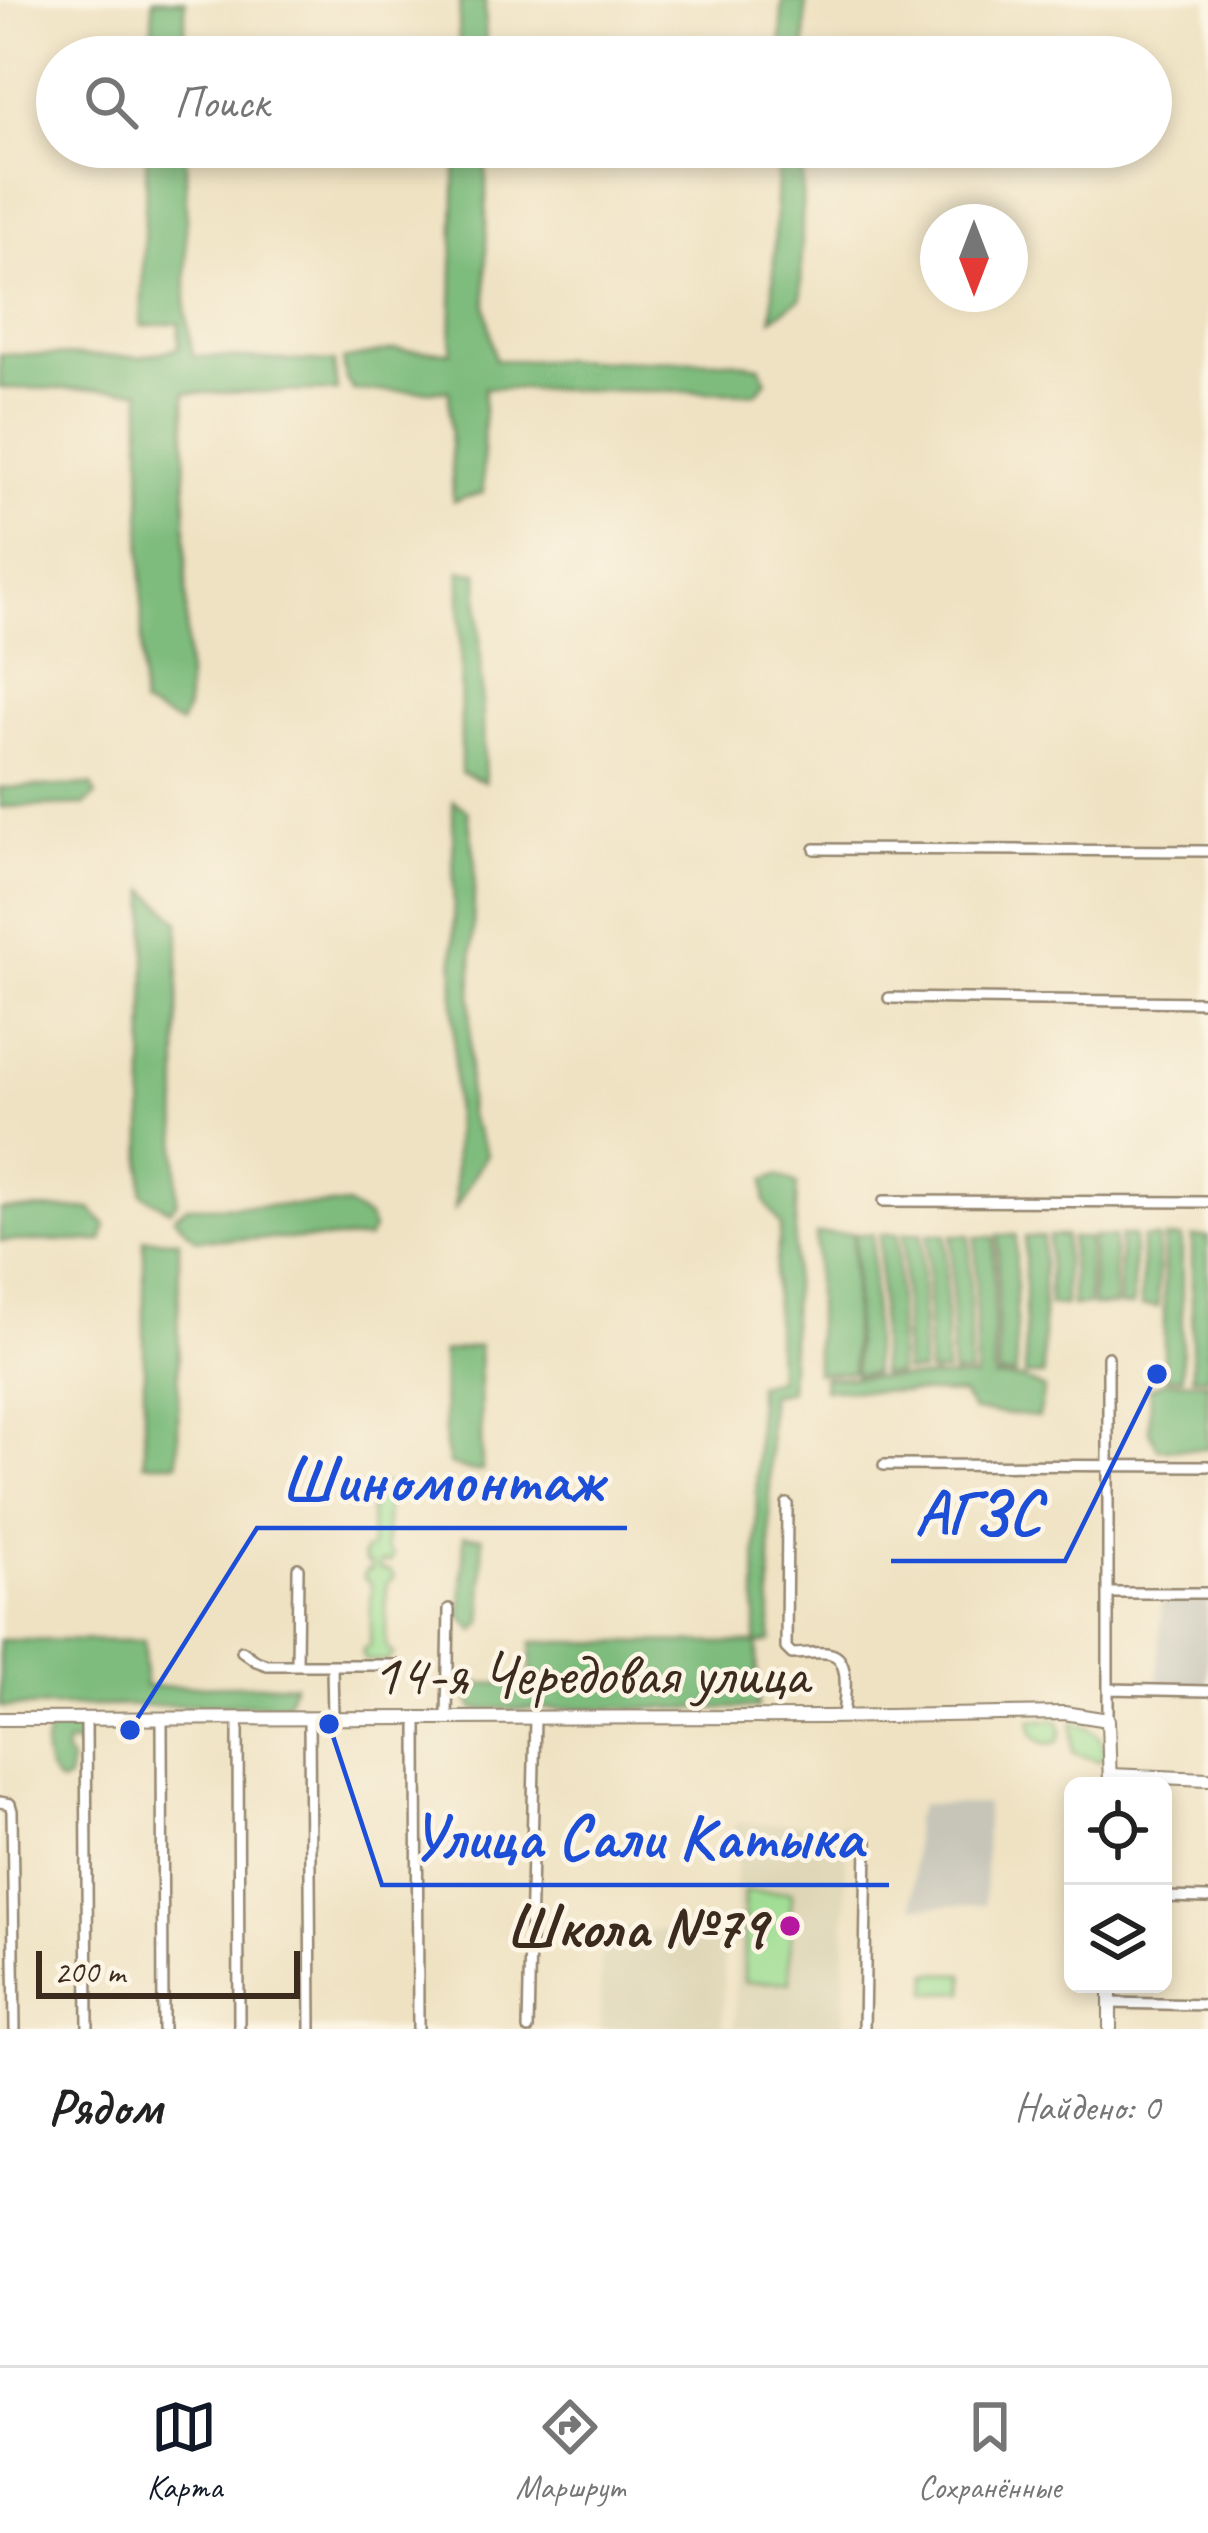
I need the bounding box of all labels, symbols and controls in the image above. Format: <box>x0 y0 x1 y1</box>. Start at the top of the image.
search box <box>36 36 1172 168</box>
icon: search <box>78 69 144 135</box>
text: Поиск <box>174 74 269 131</box>
north arrow <box>920 204 1028 312</box>
callout: Шиномонтаж <box>257 1429 627 1528</box>
text: Шиномонтаж <box>281 1441 609 1520</box>
callout: АГЗС <box>891 1462 1065 1561</box>
text: АГЗС <box>915 1473 1048 1552</box>
street label: 14-я Чередовая улица <box>372 1636 813 1712</box>
map controls <box>1064 1777 1172 1993</box>
button: locate <box>1064 1777 1172 1885</box>
callout: Улица Сали Катыка <box>382 1786 889 1885</box>
text: Улица Сали Катыка <box>410 1798 867 1877</box>
button: layers <box>1064 1885 1172 1993</box>
place label: Школа №79 <box>506 1889 773 1965</box>
marker: Школа №79 <box>777 1913 803 1939</box>
scale bar <box>36 1945 300 1998</box>
text: 200 m <box>54 1951 125 1993</box>
text: Рядом <box>48 2075 162 2139</box>
text: Найдено: 0 <box>1015 2083 1160 2132</box>
tab: Карта <box>147 2394 222 2508</box>
tab: Маршрут <box>516 2394 625 2508</box>
tab: Сохранённые <box>918 2394 1061 2508</box>

